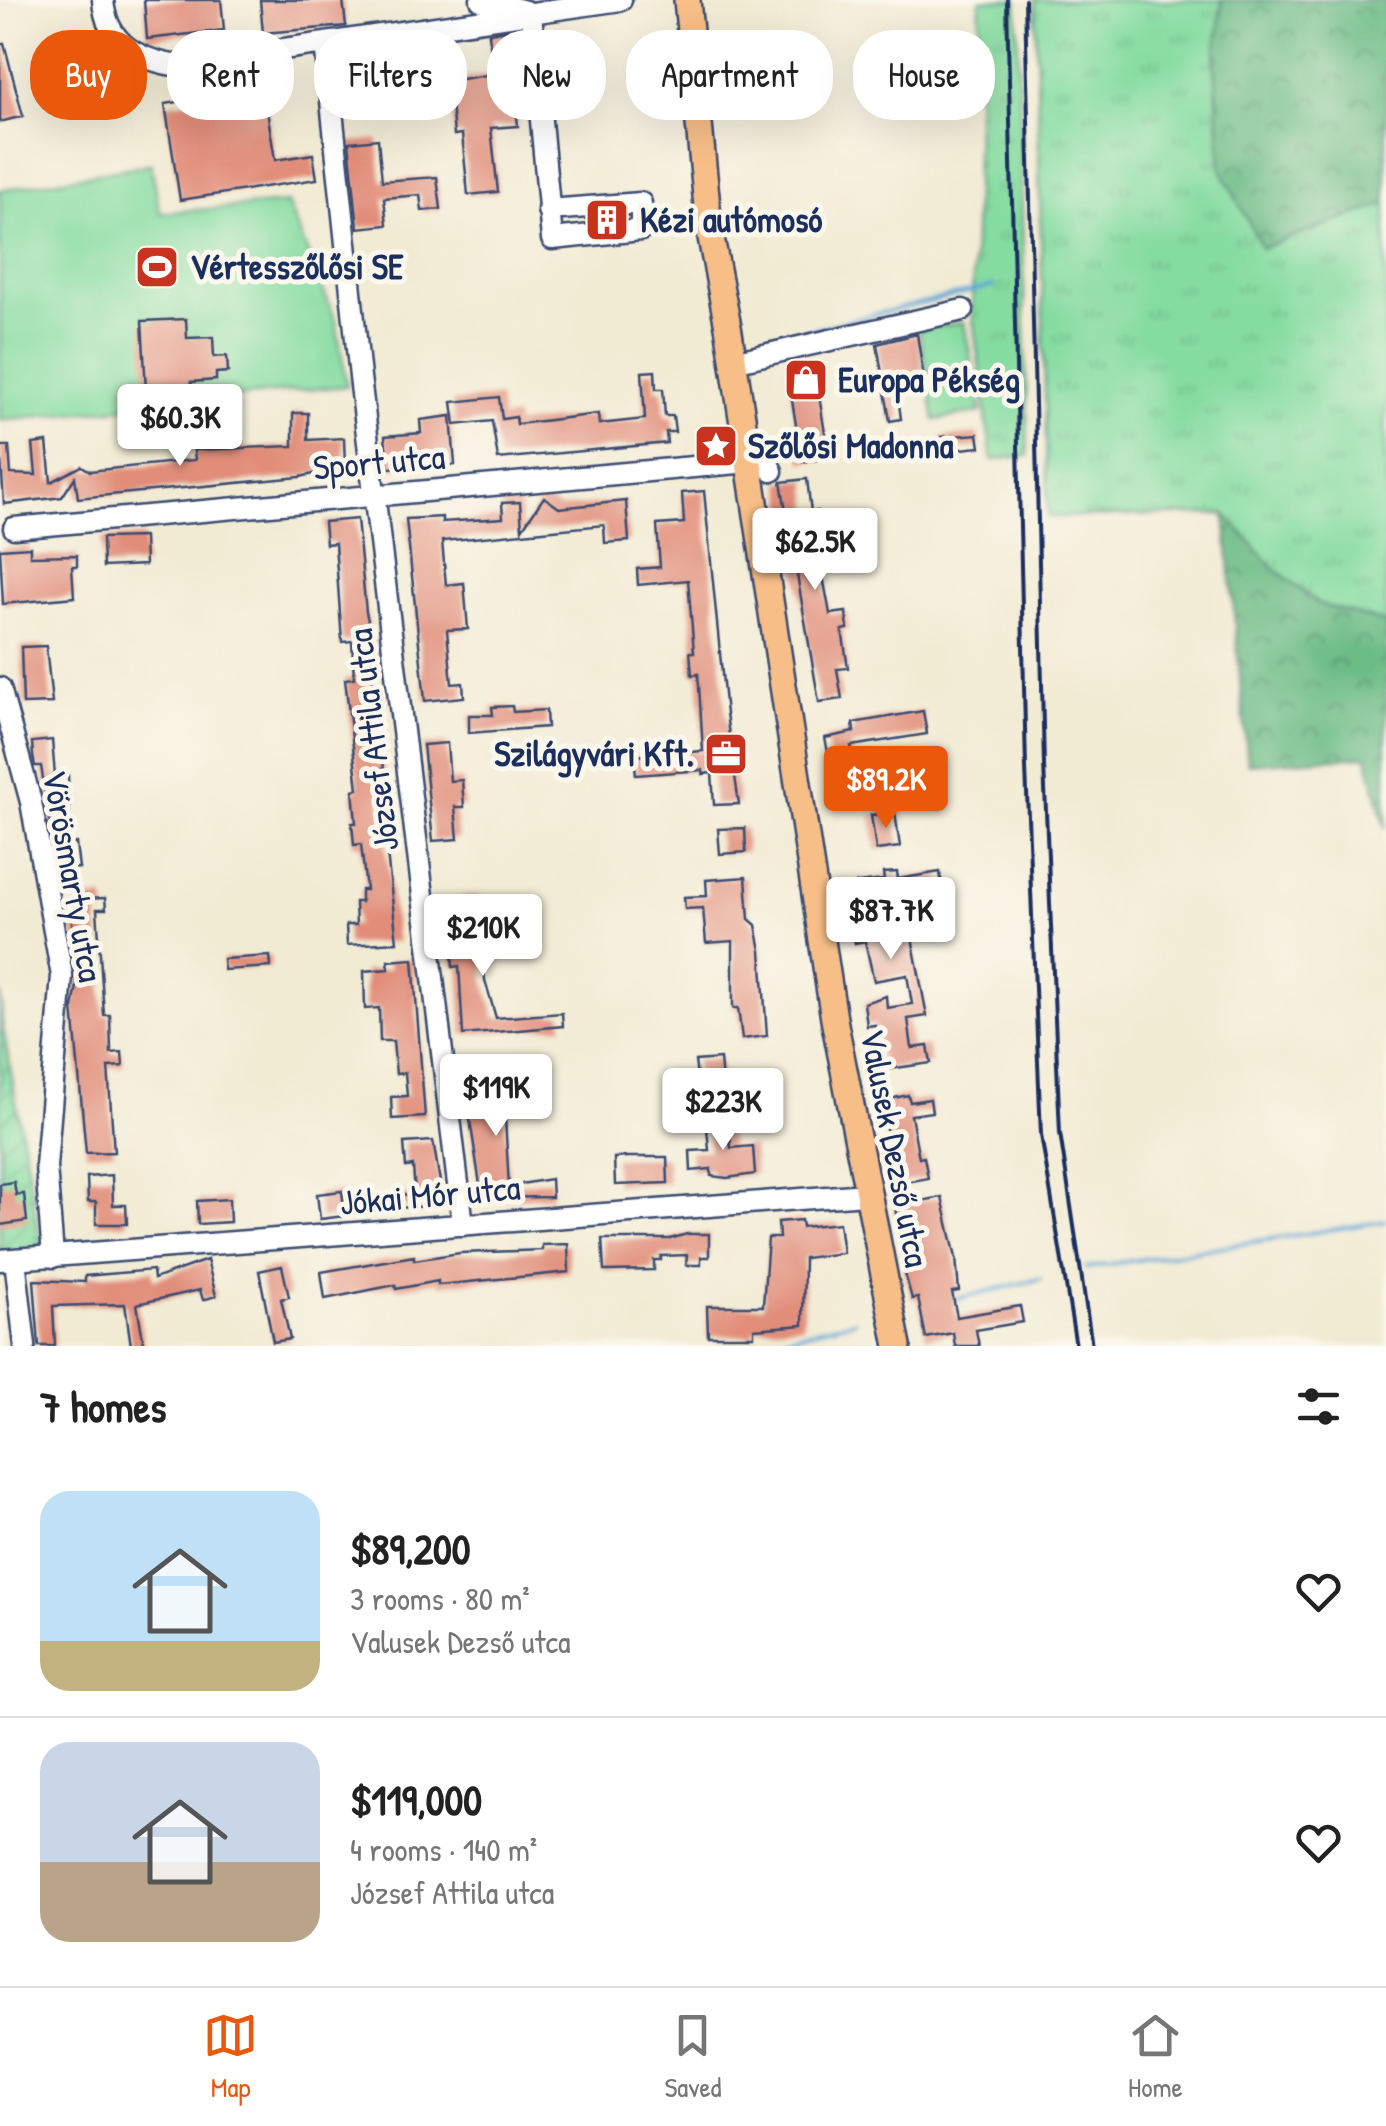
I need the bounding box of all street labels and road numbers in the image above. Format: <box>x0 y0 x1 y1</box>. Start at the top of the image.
street label: Sport utca <box>311 432 447 491</box>
street label: József Attila utca <box>336 626 409 854</box>
street label: Vörösmarty utca <box>32 766 115 986</box>
street label: Valusek Dezső utca <box>849 1025 942 1271</box>
street label: Jókai Mór utca <box>338 1163 522 1226</box>

